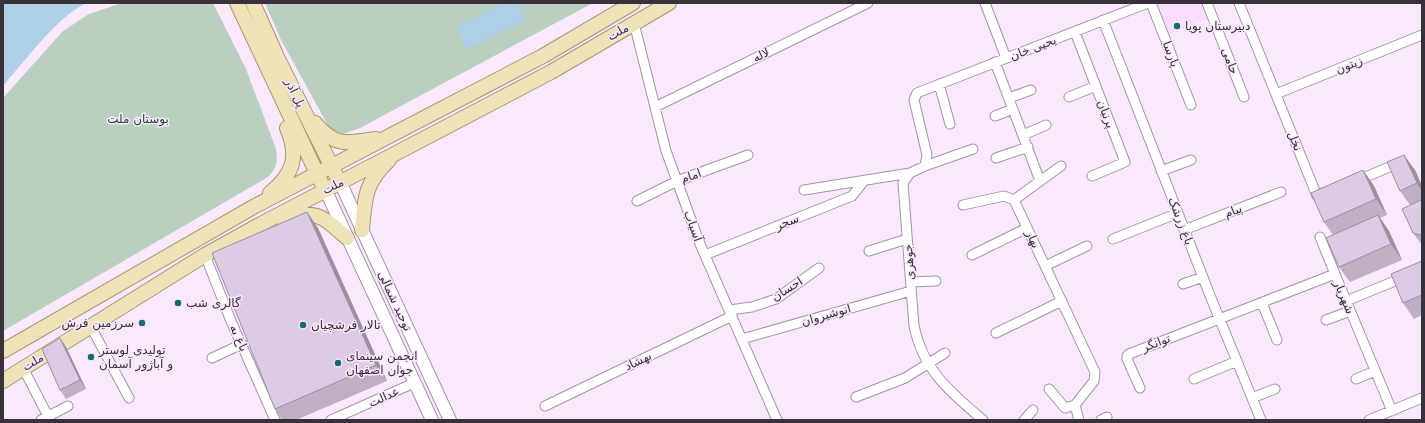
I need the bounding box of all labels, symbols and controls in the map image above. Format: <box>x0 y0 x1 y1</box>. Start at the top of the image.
place label: دبیرستان پویا <box>1185 19 1250 34</box>
street label: ملت <box>605 20 631 44</box>
marker: دبیرستان پویا <box>1172 21 1182 31</box>
street label: یحیی خان <box>1008 33 1058 63</box>
street label: پارسا <box>1159 39 1182 69</box>
street label: لاله <box>750 45 772 65</box>
street label: حامی <box>1219 46 1241 76</box>
street label: زیتون <box>1333 53 1365 78</box>
street label: پل آذر <box>281 75 309 110</box>
street label: پرنیان <box>1093 98 1118 131</box>
park label: بوستان ملت <box>107 112 169 127</box>
street label: نخل <box>1285 129 1305 153</box>
street label: امام <box>679 166 703 186</box>
street label: ملت <box>320 175 346 197</box>
street label: باغ زرشک <box>1165 195 1197 247</box>
street label: پیام <box>1222 201 1244 221</box>
street label: آسیاب <box>681 208 706 244</box>
street label: سحر <box>772 211 801 234</box>
street label: بهار <box>1021 227 1043 251</box>
street label: جوهری <box>901 244 918 280</box>
street label: توحید شمالی <box>374 269 415 334</box>
street label: احسان <box>769 274 805 304</box>
street label: شهریار <box>1329 277 1357 316</box>
place label: گالری شب <box>186 296 241 311</box>
marker: گالری شب <box>173 298 183 308</box>
street label: انوشیروان <box>799 301 853 330</box>
place label: سرزمین فرش <box>62 316 134 331</box>
marker: سرزمین فرش <box>137 318 147 328</box>
place label: تالار فرشچیان <box>311 318 381 333</box>
marker: تالار فرشچیان <box>298 320 308 330</box>
street label: باغ به <box>227 322 251 354</box>
street label: توانگر <box>1139 331 1173 356</box>
place label: تولیدی لوستر و آباژور آسمان <box>98 343 173 372</box>
street label: بهشاد <box>622 348 654 374</box>
place label: انجمن سینمای جوان اصفهان <box>346 349 418 378</box>
street label: ملت <box>20 350 46 374</box>
marker: تولیدی لوستر و آباژور آسمان <box>86 352 96 362</box>
marker: انجمن سینمای جوان اصفهان <box>333 358 343 368</box>
street label: عدالت <box>366 384 402 410</box>

